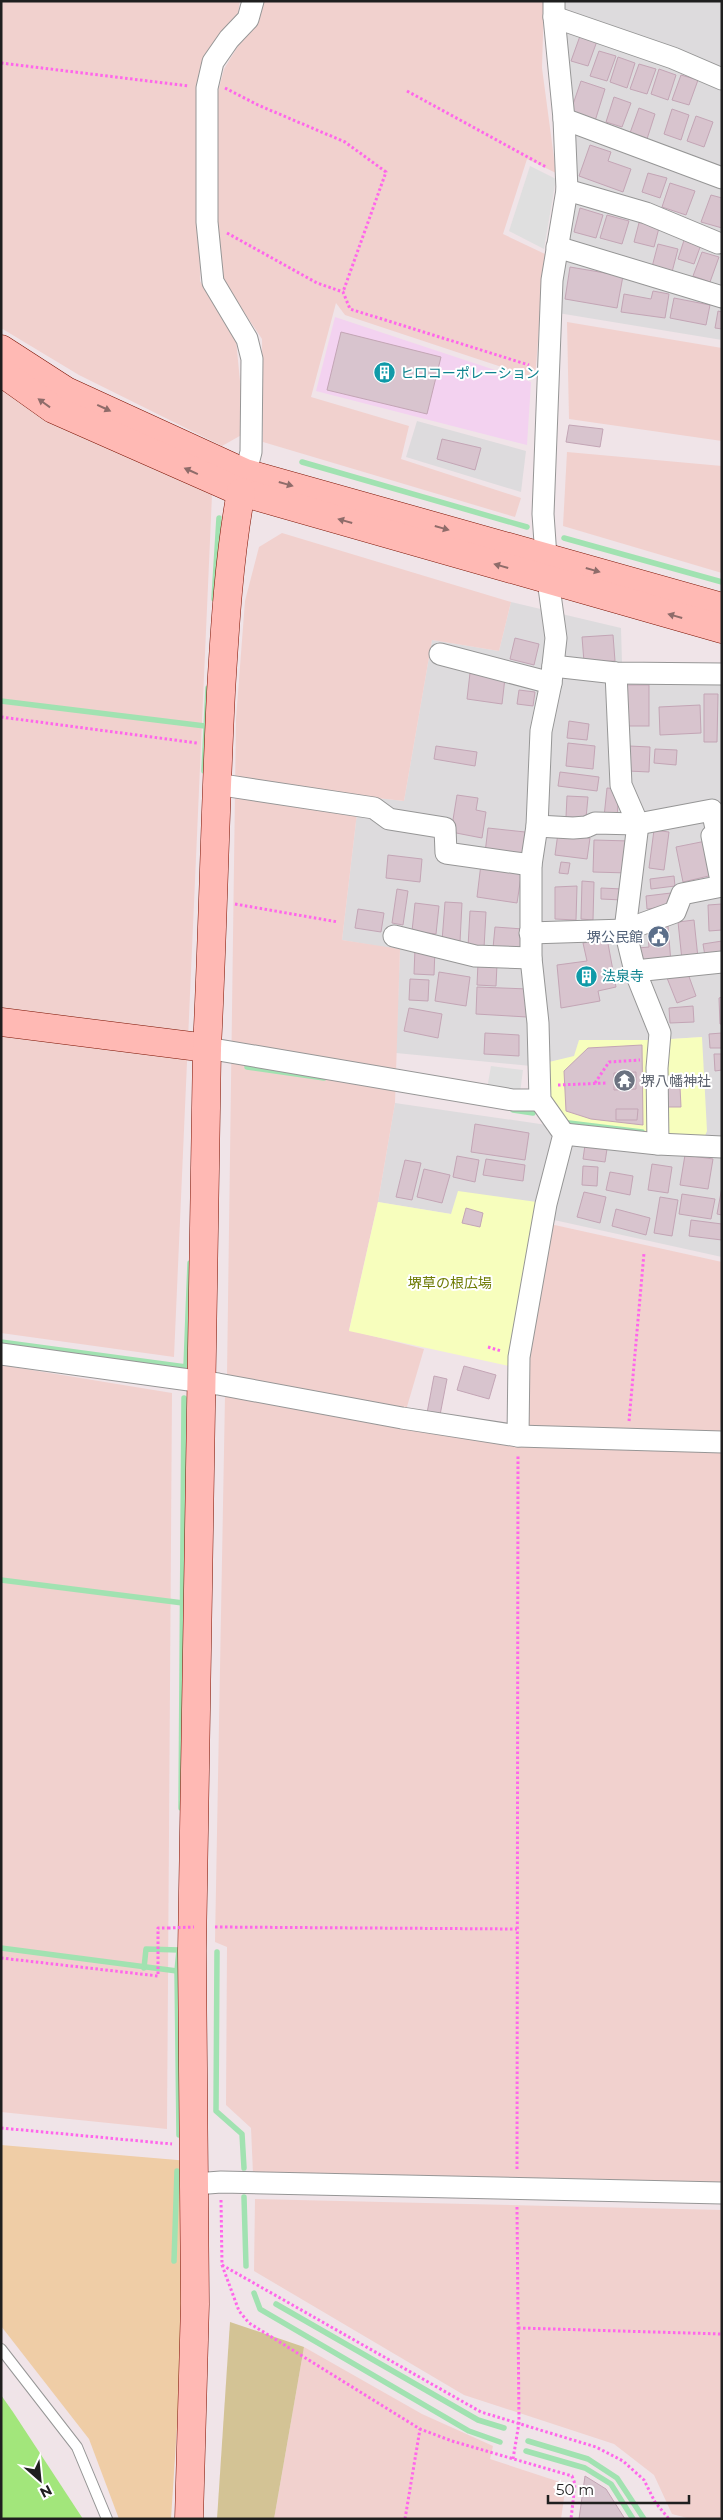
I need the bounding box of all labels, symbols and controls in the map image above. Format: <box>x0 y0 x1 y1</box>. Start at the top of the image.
building icon: ヒロコーポレーション <box>372 361 396 385</box>
place label: ヒロコーポレーション <box>400 364 540 382</box>
one-way arrow <box>37 398 51 408</box>
one-way arrow <box>97 405 111 413</box>
one-way arrow <box>184 466 198 474</box>
one-way arrow <box>278 481 293 489</box>
one-way arrow <box>338 517 353 525</box>
one-way arrow <box>435 524 450 532</box>
one-way arrow <box>494 562 509 570</box>
one-way arrow <box>586 567 601 575</box>
one-way arrow <box>667 612 682 620</box>
public building icon: 堺公民館 <box>647 925 671 949</box>
place label: 堺公民館 <box>587 928 643 946</box>
building icon: 法泉寺 <box>574 964 598 988</box>
place label: 法泉寺 <box>602 967 644 985</box>
temple icon: 堺八幡神社 <box>613 1069 637 1093</box>
place label: 堺八幡神社 <box>641 1072 711 1090</box>
park label: 堺草の根広場 <box>408 1274 492 1292</box>
north arrow <box>15 2455 65 2505</box>
scale bar <box>548 2472 689 2504</box>
text: 50 m <box>556 2480 594 2499</box>
text: N <box>37 2481 55 2502</box>

